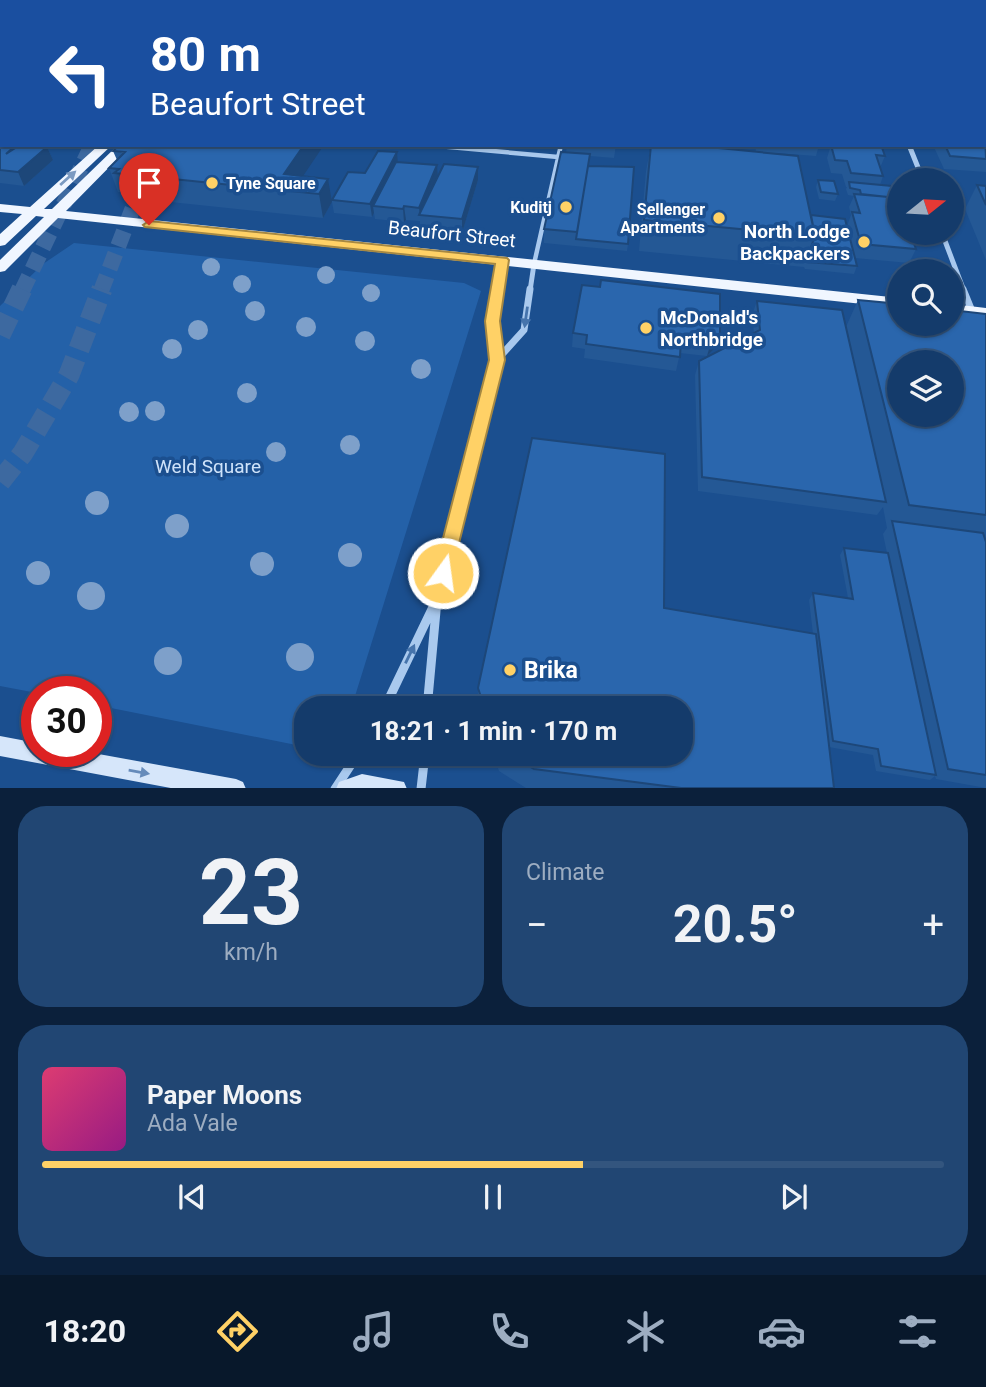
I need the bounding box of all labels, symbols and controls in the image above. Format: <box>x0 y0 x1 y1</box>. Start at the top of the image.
text: 80 m <box>150 26 261 83</box>
icon: left <box>35 28 126 119</box>
text: Beaufort Street <box>150 85 366 123</box>
pin <box>119 153 179 225</box>
icon: arrive <box>130 164 168 202</box>
north arrow <box>887 168 964 245</box>
map controls <box>887 168 964 427</box>
one-way arrow <box>60 171 77 186</box>
place label: Tyne Square <box>226 174 316 193</box>
marker: Tyne Square <box>204 175 220 191</box>
place label: Kuditj <box>510 198 552 217</box>
marker: Kuditj <box>558 199 574 215</box>
place label: Sellenger Apartments <box>620 200 705 237</box>
marker: Sellenger Apartments <box>711 210 727 226</box>
street label: Beaufort Street <box>387 216 517 252</box>
place label: North Lodge Backpackers <box>740 220 850 265</box>
marker: North Lodge Backpackers <box>856 234 872 250</box>
button: search <box>887 259 964 336</box>
one-way arrow <box>520 306 531 328</box>
place label: McDonald's Northbridge <box>660 306 763 351</box>
marker: McDonald's Northbridge <box>638 320 654 336</box>
button: layers <box>887 350 964 427</box>
park label: Weld Square <box>155 455 261 478</box>
position arrow <box>406 536 480 610</box>
one-way arrow <box>405 644 416 664</box>
place label: Brika <box>524 657 578 684</box>
marker: Brika <box>502 662 518 678</box>
speed limit sign: 30 <box>21 676 112 767</box>
text: 18:21 · 1 min · 170 m <box>370 716 617 746</box>
one-way arrow <box>128 767 150 778</box>
text: 23 <box>199 840 303 946</box>
text: Climate <box>526 859 605 886</box>
text: 20.5° <box>673 894 798 955</box>
text: − <box>526 903 548 947</box>
text: + <box>922 903 944 947</box>
text: km/h <box>224 939 278 966</box>
text: Paper Moons <box>147 1080 302 1110</box>
text: Ada Vale <box>147 1110 238 1137</box>
icon: previous <box>173 1178 211 1216</box>
icon: pause <box>474 1178 512 1216</box>
icon: next <box>775 1178 813 1216</box>
icon: directions <box>213 1307 262 1356</box>
icon: music <box>349 1307 398 1356</box>
icon: phone <box>485 1307 534 1356</box>
icon: climate <box>621 1307 670 1356</box>
icon: car <box>757 1307 806 1356</box>
icon: filters <box>893 1307 942 1356</box>
text: 18:20 <box>44 1312 126 1350</box>

